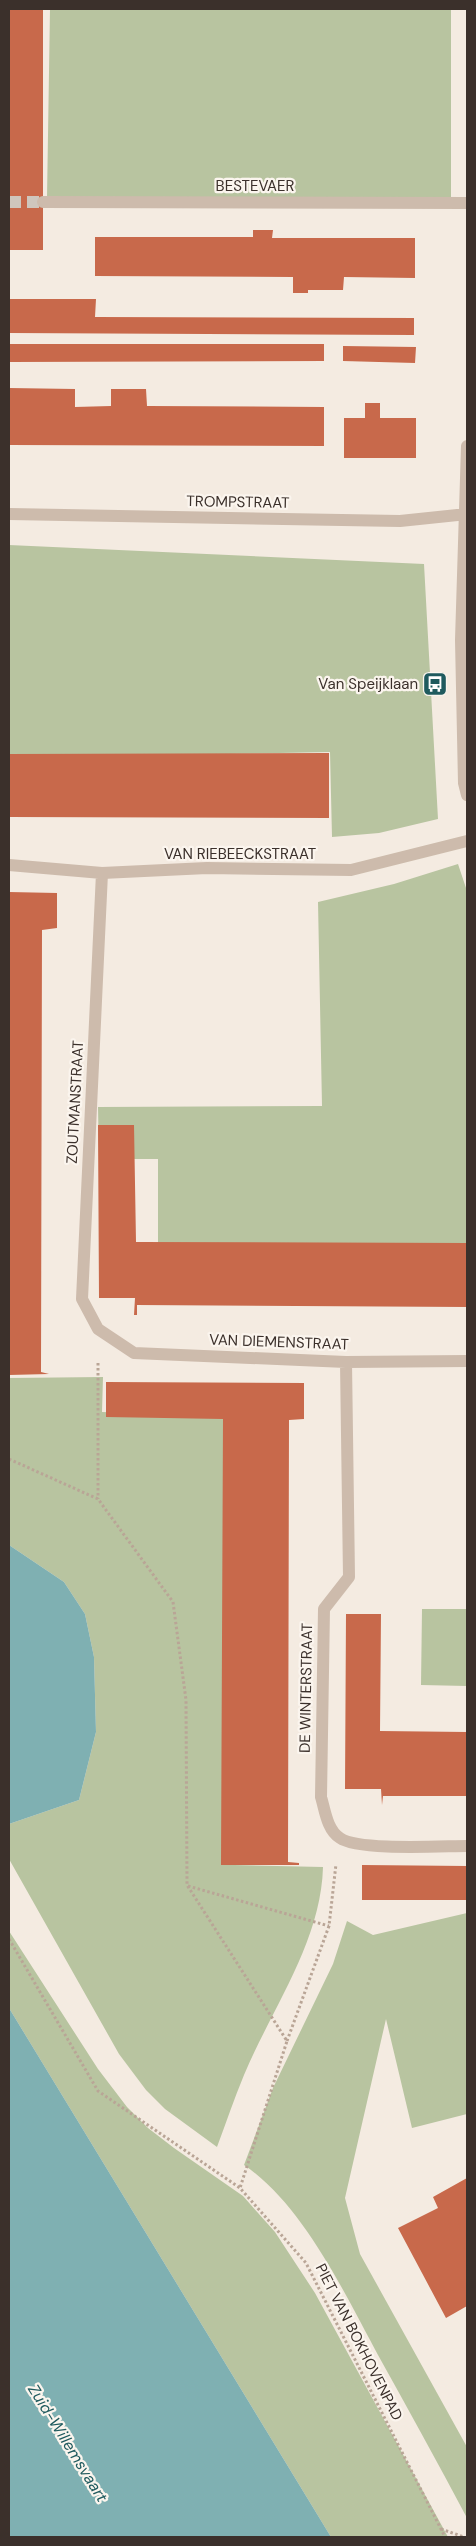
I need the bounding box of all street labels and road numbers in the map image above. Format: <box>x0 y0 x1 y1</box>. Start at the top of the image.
street label: BESTEVAER <box>216 176 294 196</box>
street label: TROMPSTRAAT <box>186 491 290 513</box>
street label: VAN RIEBEECKSTRAAT <box>164 844 316 864</box>
street label: ZOUTMANSTRAAT <box>62 1040 88 1164</box>
street label: VAN DIEMENSTRAAT <box>209 1330 349 1354</box>
street label: DE WINTERSTRAAT <box>295 1623 317 1753</box>
street label: PIET VAN BOKHOVENPAD <box>311 2260 407 2424</box>

